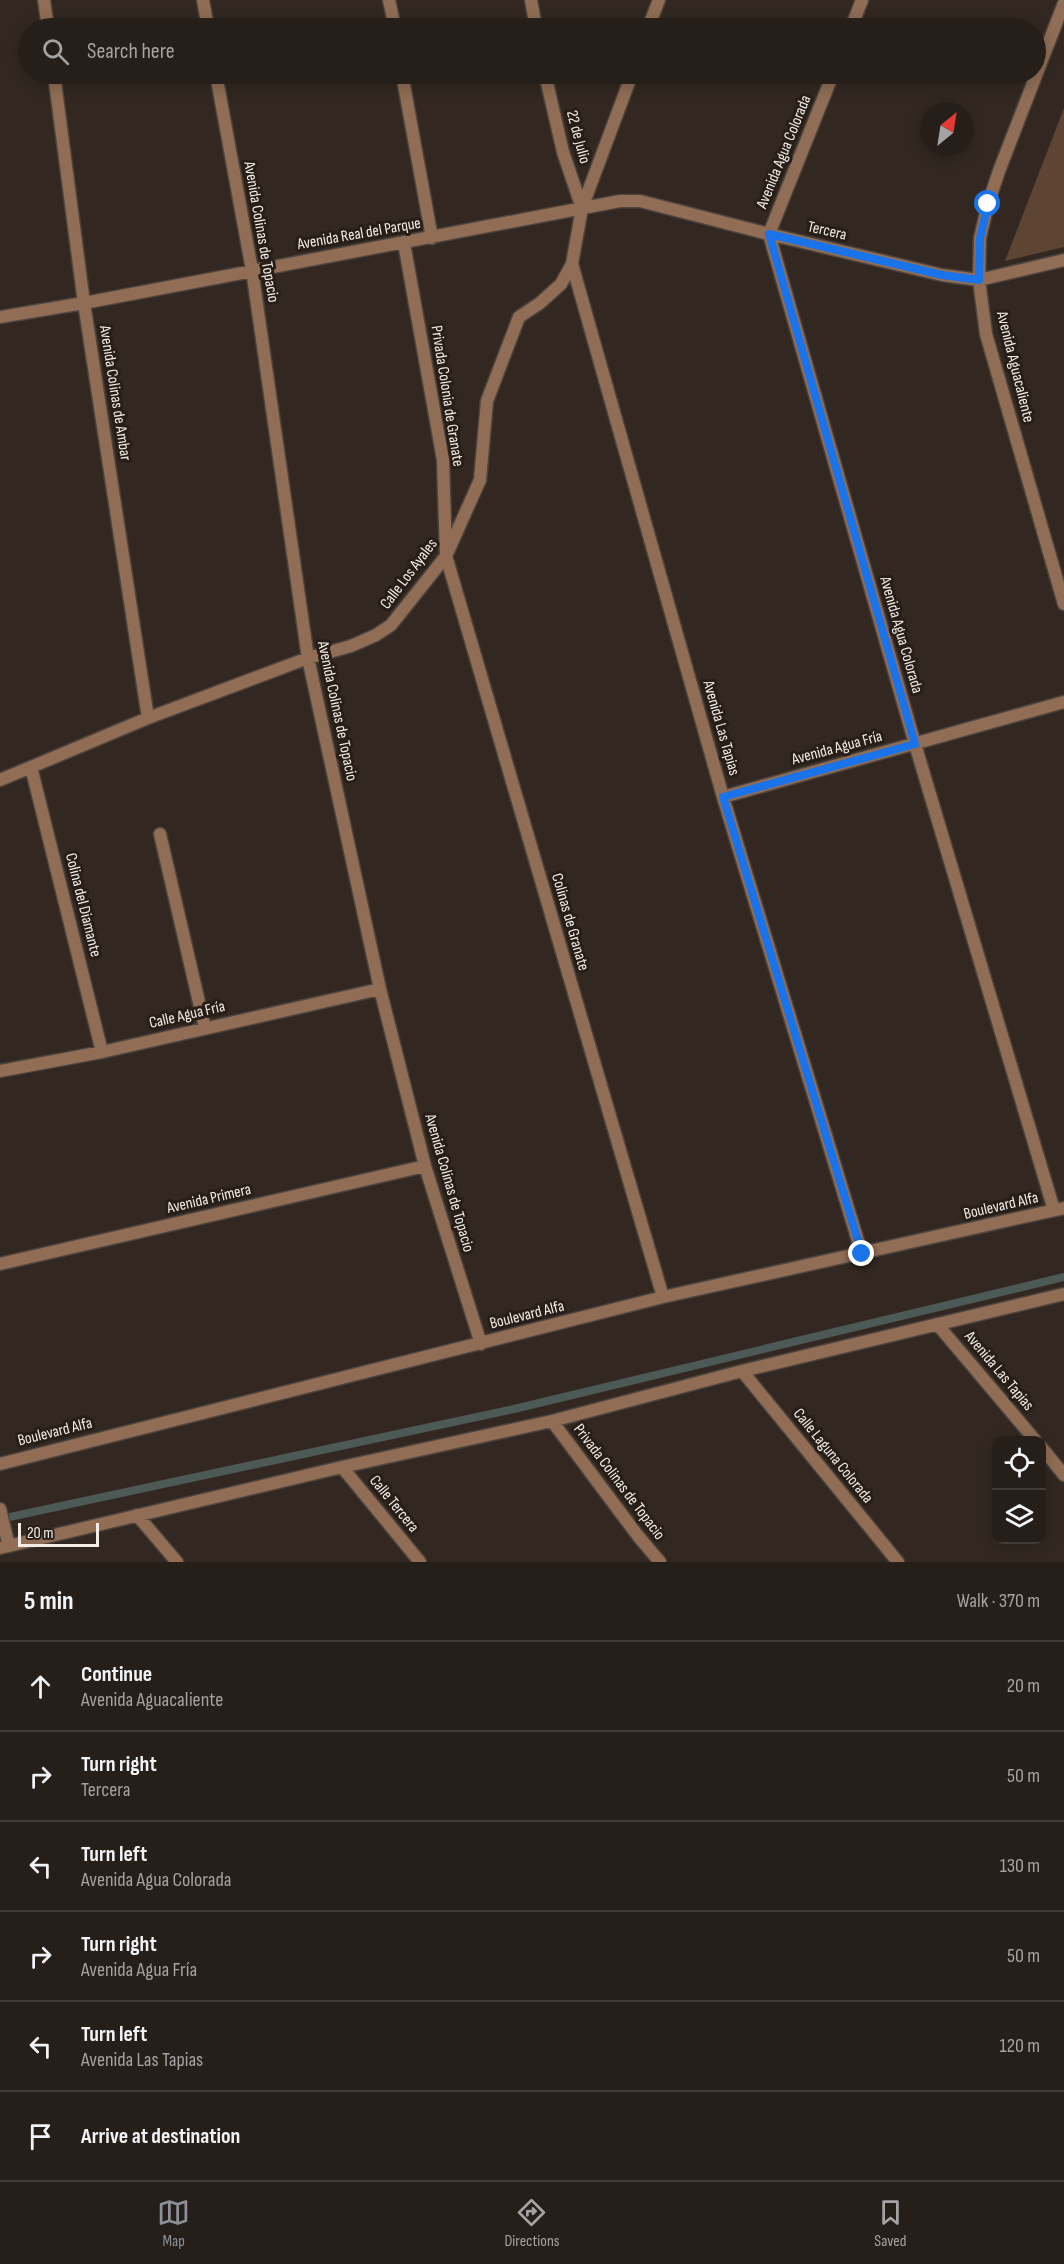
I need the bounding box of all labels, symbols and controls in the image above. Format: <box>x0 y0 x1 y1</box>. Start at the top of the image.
search box <box>18 18 1046 84</box>
icon: search <box>39 35 72 68</box>
text: Search here <box>87 38 174 65</box>
street label: Avenida Agua Colorada <box>752 93 815 212</box>
north arrow <box>920 102 974 156</box>
street label: 22 de Julio <box>562 108 594 166</box>
street label: Avenida Colinas de Topacio <box>239 159 283 304</box>
route start <box>974 190 1000 216</box>
street label: Avenida Real del Parque <box>295 214 422 254</box>
street label: Tercera <box>806 217 848 245</box>
street label: Avenida Aguacaliente <box>992 308 1038 425</box>
street label: Avenida Colinas de Ambar <box>95 323 135 462</box>
street label: Privada Colonia de Granate <box>426 324 468 468</box>
street label: Calle Los Ayales <box>376 535 442 613</box>
street label: Avenida Agua Colorada <box>875 574 927 695</box>
street label: Avenida Colinas de Topacio <box>313 638 361 783</box>
street label: Avenida Las Tapias <box>698 677 744 778</box>
street label: Avenida Agua Fría <box>789 727 884 769</box>
street label: Colina del Diamante <box>61 851 105 959</box>
street label: Colinas de Granate <box>547 871 593 973</box>
street label: Calle Agua Fría <box>147 997 227 1033</box>
street label: Avenida Colinas de Topacio <box>420 1111 478 1254</box>
street label: Avenida Primera <box>164 1180 253 1218</box>
street label: Boulevard Alfa <box>962 1188 1040 1224</box>
route end <box>848 1240 874 1266</box>
street label: Boulevard Alfa <box>488 1297 566 1333</box>
street label: Avenida Las Tapias <box>960 1327 1038 1415</box>
street label: Calle Laguna Colorada <box>789 1405 877 1507</box>
street label: Boulevard Alfa <box>16 1414 94 1450</box>
street label: Privada Colinas de Topacio <box>569 1420 669 1544</box>
map controls <box>992 1436 1046 1544</box>
button: locate <box>992 1436 1046 1490</box>
street label: Calle Tercera <box>365 1472 423 1536</box>
button: layers <box>992 1490 1046 1544</box>
scale bar <box>18 1520 99 1548</box>
text: 20 m <box>27 1524 54 1543</box>
text: 5 min <box>24 1586 74 1617</box>
text: Walk · 370 m <box>957 1589 1040 1613</box>
text: Continue <box>81 1661 152 1688</box>
icon: ahead <box>24 1670 57 1703</box>
text: 20 m <box>1007 1674 1040 1698</box>
text: Avenida Aguacaliente <box>81 1688 223 1712</box>
text: Turn right <box>81 1751 157 1778</box>
icon: right <box>24 1760 57 1793</box>
text: 50 m <box>1007 1764 1040 1788</box>
text: Tercera <box>81 1778 130 1802</box>
text: Turn left <box>81 1841 147 1868</box>
icon: left <box>24 1850 57 1883</box>
text: 130 m <box>1000 1854 1040 1878</box>
text: Avenida Agua Colorada <box>81 1868 232 1892</box>
text: Turn right <box>81 1931 157 1958</box>
icon: right <box>24 1940 57 1973</box>
text: 50 m <box>1007 1944 1040 1968</box>
text: Avenida Agua Fría <box>81 1958 197 1982</box>
text: Turn left <box>81 2021 147 2048</box>
icon: left <box>24 2030 57 2063</box>
text: 120 m <box>1000 2034 1040 2058</box>
text: Avenida Las Tapias <box>81 2048 203 2072</box>
icon: arrive <box>24 2120 57 2153</box>
text: Arrive at destination <box>81 2123 240 2150</box>
tab: Map <box>157 2196 190 2251</box>
tab: Directions <box>504 2196 560 2251</box>
tab: Saved <box>874 2196 907 2251</box>

